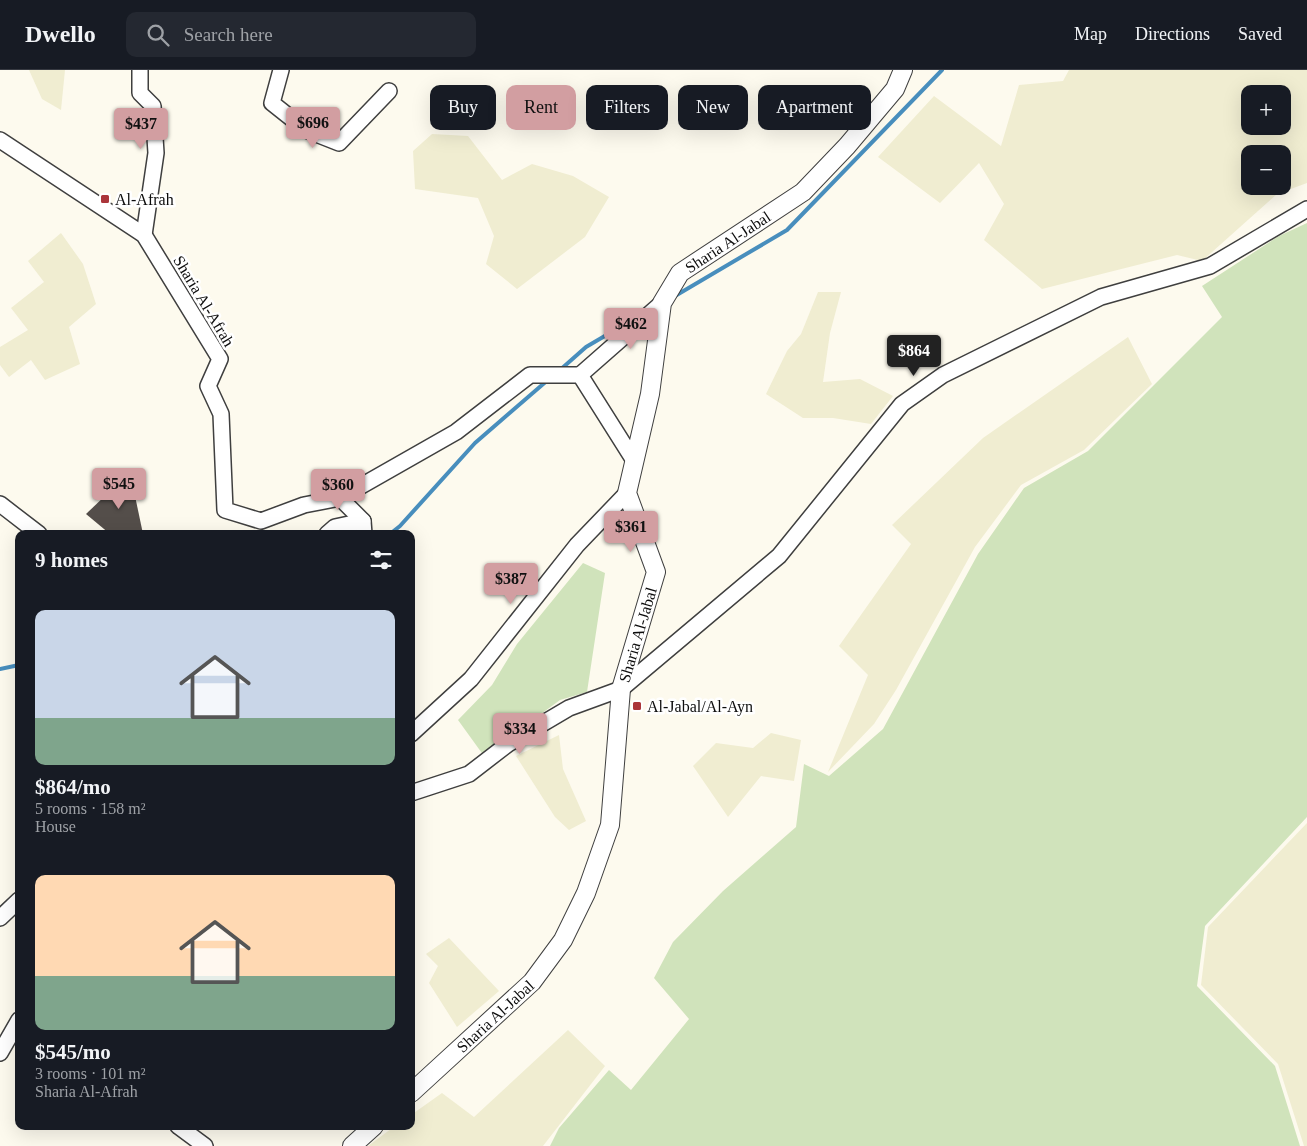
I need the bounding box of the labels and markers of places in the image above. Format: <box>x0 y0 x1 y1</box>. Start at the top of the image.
pin: $696 <box>283 106 343 149</box>
pin: $437 <box>111 108 171 150</box>
place label: Al-Afrah <box>115 191 174 208</box>
marker: Al-Afrah <box>99 193 111 205</box>
pin: $462 <box>601 308 661 350</box>
pin: $864 <box>884 334 944 377</box>
pin: $545 <box>89 468 149 510</box>
pin: $360 <box>308 468 368 511</box>
pin: $361 <box>601 510 661 553</box>
pin: $387 <box>481 562 541 605</box>
place label: Al-Jabal/Al-Ayn <box>647 698 753 716</box>
marker: Al-Jabal/Al-Ayn <box>631 700 643 712</box>
pin: $334 <box>490 712 550 755</box>

